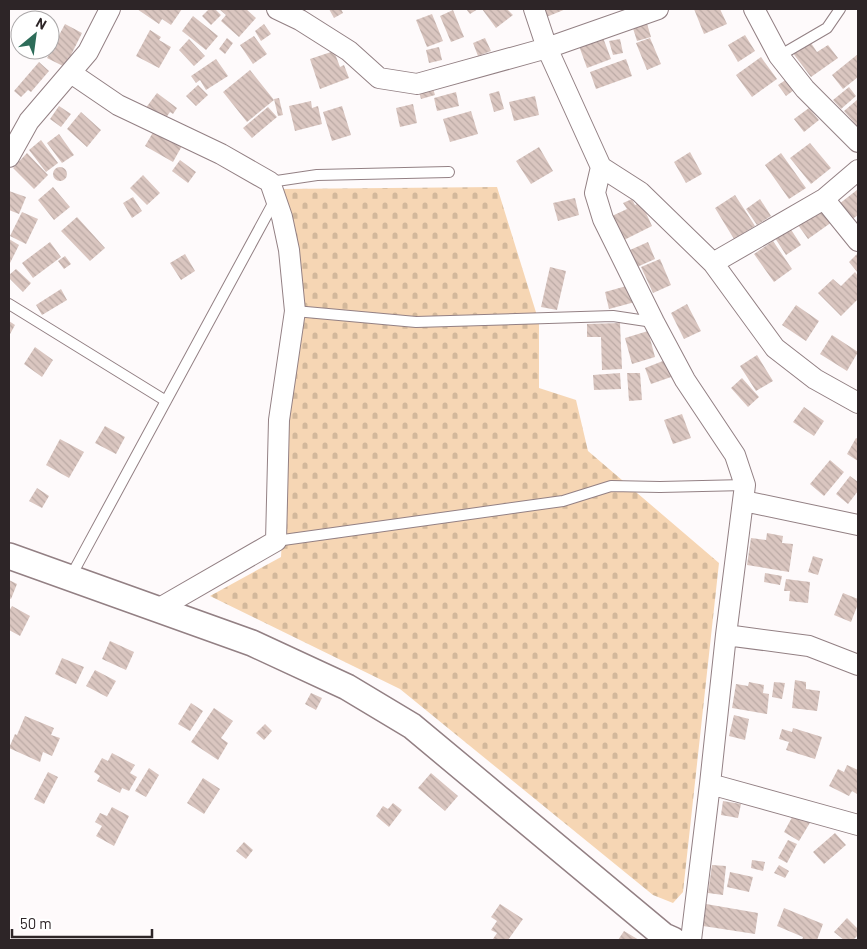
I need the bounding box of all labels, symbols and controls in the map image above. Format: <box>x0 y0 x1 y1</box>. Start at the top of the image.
north arrow <box>10 10 60 60</box>
text: N <box>33 14 50 33</box>
scale bar <box>12 906 152 938</box>
text: 50 m <box>20 914 52 932</box>

